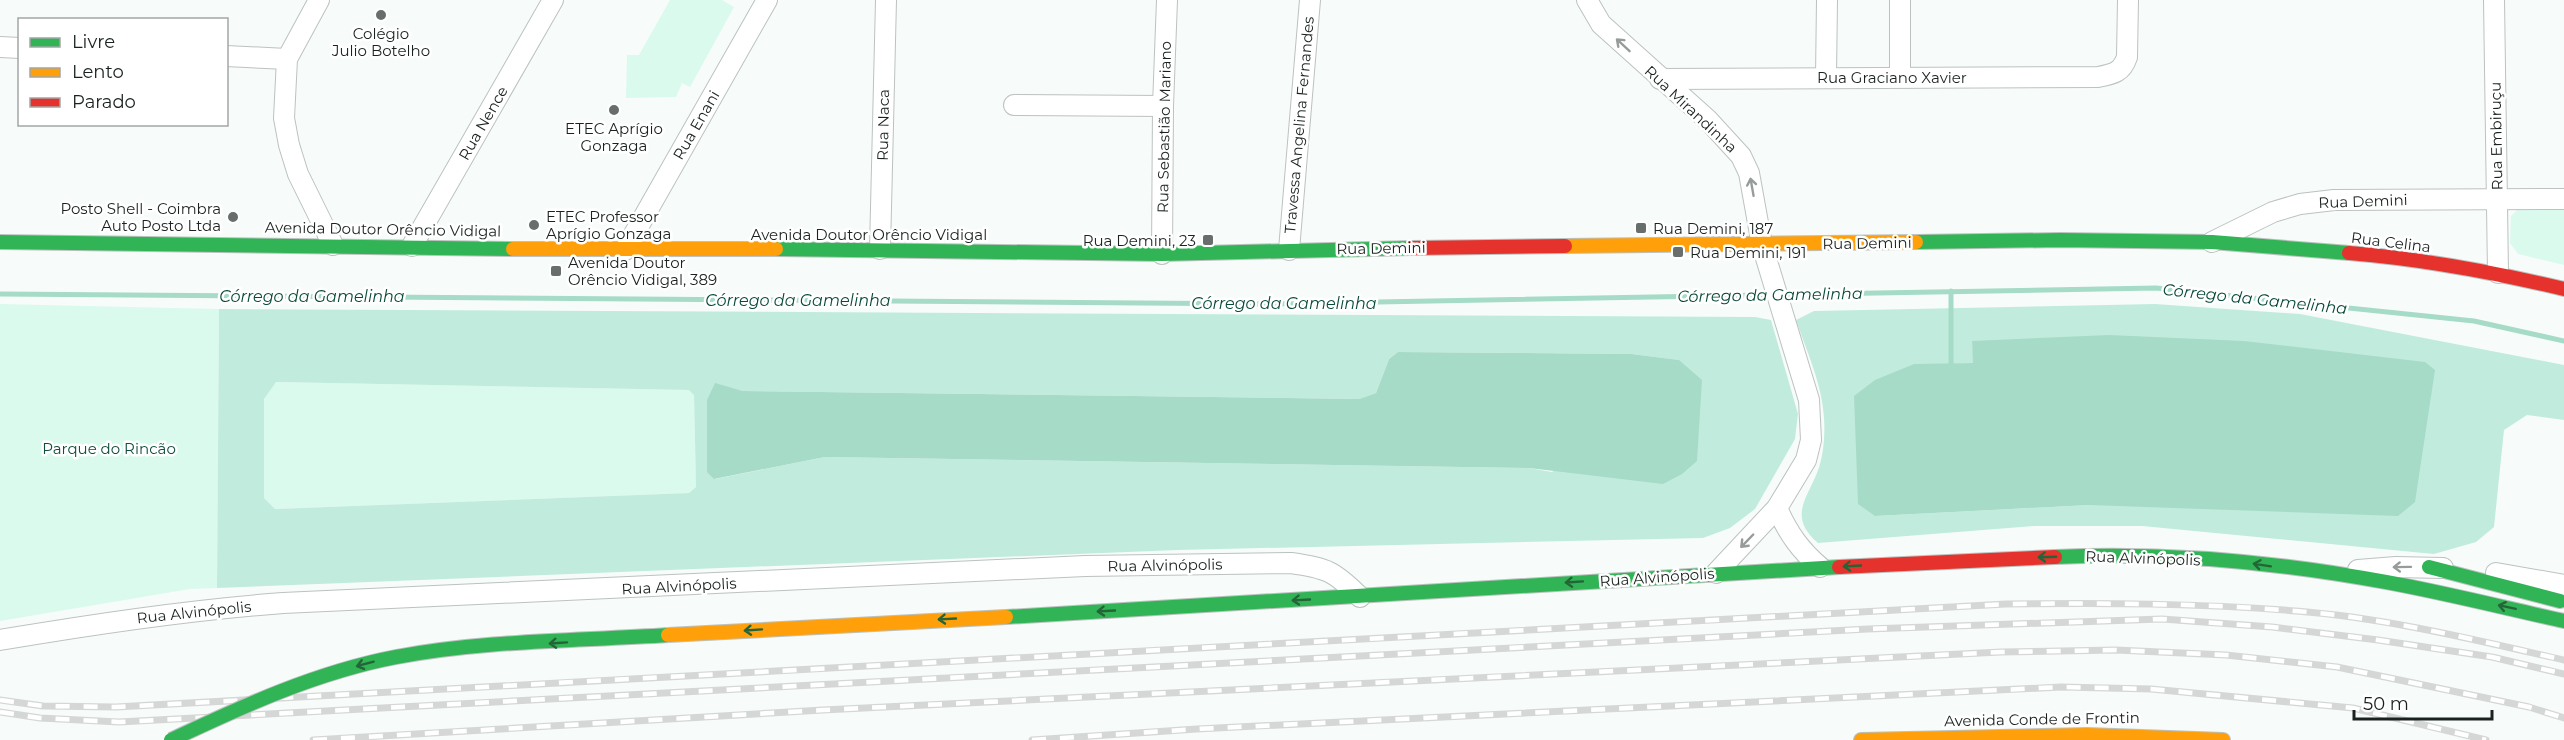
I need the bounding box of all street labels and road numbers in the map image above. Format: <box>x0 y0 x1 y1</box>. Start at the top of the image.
street label: Travessa Angelina Fernandes <box>1280 16 1318 234</box>
street label: Rua Sebastião Mariano <box>1153 41 1175 213</box>
street label: Rua Mirandinha <box>1641 61 1741 157</box>
street label: Rua Graciano Xavier <box>1817 68 1967 87</box>
street label: Rua Embiruçu <box>2486 82 2506 190</box>
street label: Rua Nence <box>454 83 512 163</box>
street label: Rua Enani <box>669 87 723 163</box>
street label: Rua Naca <box>873 89 893 161</box>
street label: Rua Demini <box>2318 190 2408 212</box>
street label: Avenida Doutor Orêncio Vidigal <box>265 217 501 241</box>
street label: Avenida Doutor Orêncio Vidigal <box>751 225 987 244</box>
street label: Rua Celina <box>2350 228 2432 256</box>
street label: Rua Demini <box>1822 233 1912 253</box>
street label: Rua Demini <box>1336 238 1426 258</box>
street label: Rua Alvinópolis <box>2085 546 2201 570</box>
street label: Rua Alvinópolis <box>1107 554 1223 576</box>
street label: Rua Alvinópolis <box>1599 564 1715 590</box>
street label: Rua Alvinópolis <box>621 573 737 599</box>
street label: Rua Alvinópolis <box>136 597 252 627</box>
street label: Avenida Conde de Frontin <box>1944 708 2140 730</box>

